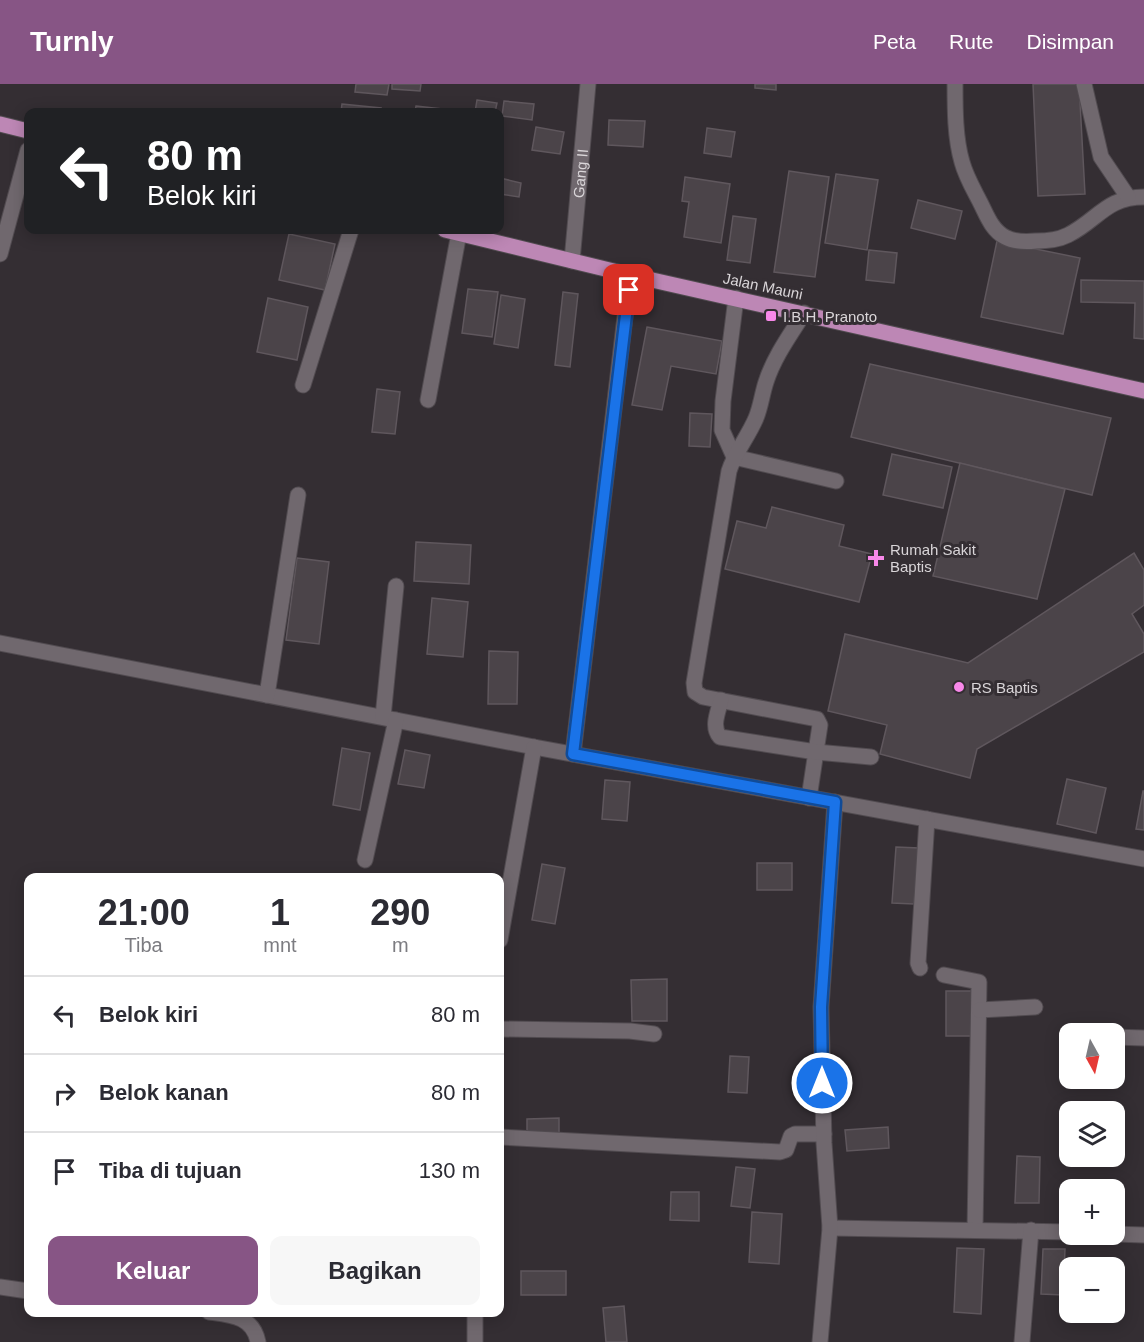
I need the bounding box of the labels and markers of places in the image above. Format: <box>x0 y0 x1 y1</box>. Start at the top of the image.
pin <box>603 264 654 315</box>
place label: I.B.H. Pranoto <box>783 308 877 325</box>
marker: I.B.H. Pranoto <box>764 309 778 323</box>
place label: Rumah Sakit Baptis <box>890 541 977 575</box>
marker: Rumah Sakit Baptis <box>867 549 885 567</box>
place label: RS Baptis <box>971 679 1038 696</box>
marker: RS Baptis <box>952 680 966 694</box>

